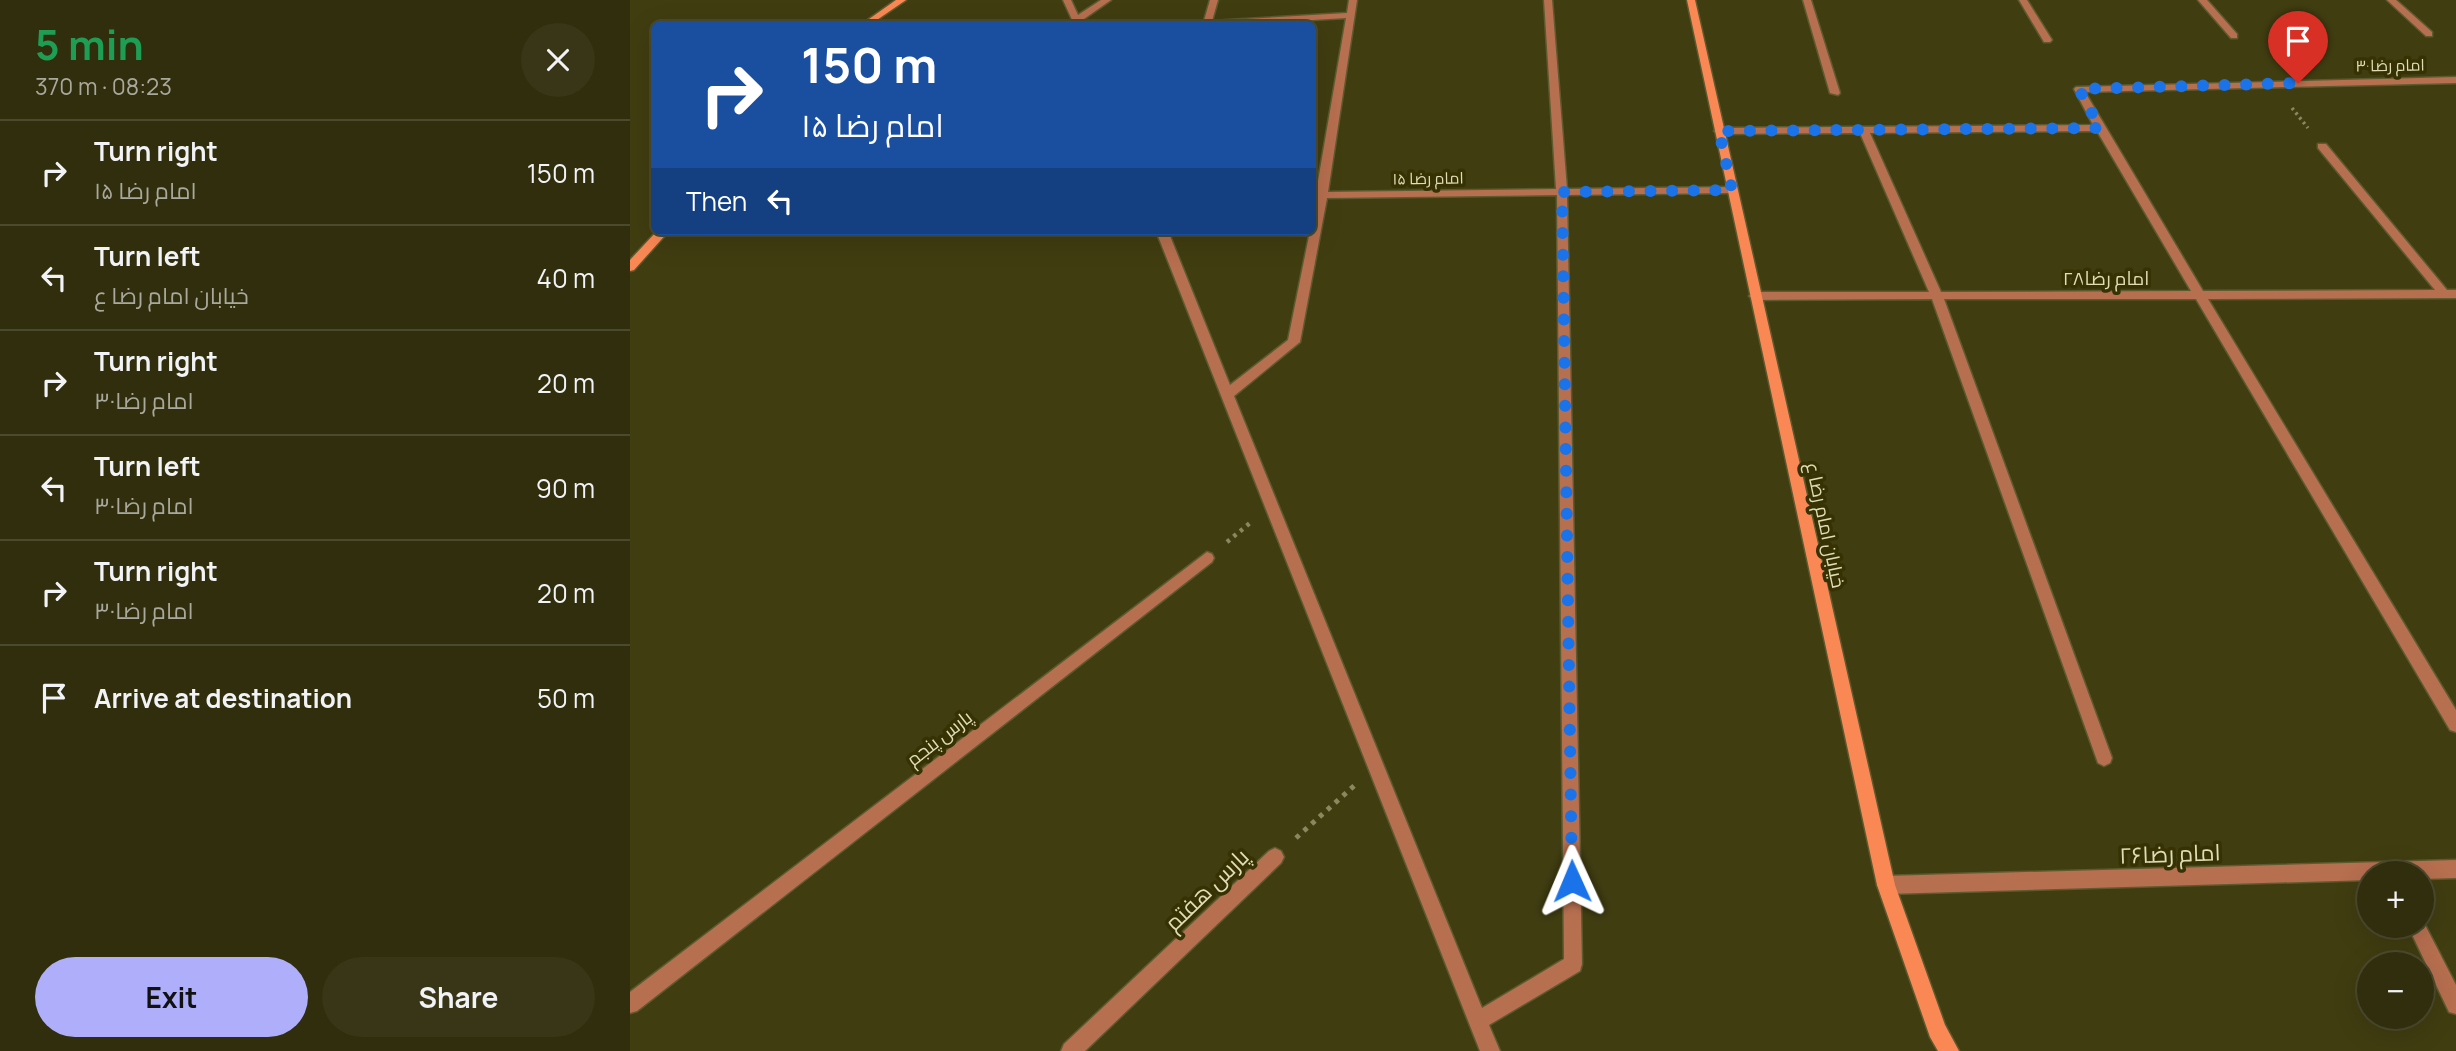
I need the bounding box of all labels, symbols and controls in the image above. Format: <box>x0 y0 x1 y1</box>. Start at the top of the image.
pin <box>2268 11 2328 83</box>
text: 5 min <box>35 15 144 73</box>
icon: arrive <box>2279 22 2317 60</box>
button: close <box>521 23 595 97</box>
text: 150 m <box>801 31 937 98</box>
icon: right <box>686 49 777 140</box>
street label: امام رضا۳۰ <box>2355 53 2425 78</box>
text: 370 m · 08:23 <box>35 70 172 102</box>
text: ۱۵ امام رضا <box>801 103 944 147</box>
text: Turn right <box>94 133 218 169</box>
icon: right <box>35 154 73 192</box>
text: 150 m <box>527 155 595 191</box>
street label: ۱۵ امام رضا <box>1392 166 1464 191</box>
text: ۱۵ امام رضا <box>94 174 197 206</box>
icon: left <box>761 182 799 220</box>
text: Then <box>686 183 747 219</box>
text: Turn left <box>94 238 201 274</box>
icon: left <box>35 259 73 297</box>
text: 40 m <box>537 260 595 296</box>
street label: امام رضا۲۸ <box>2063 265 2149 292</box>
text: خیابان امام رضا ع <box>94 279 249 311</box>
text: Turn right <box>94 343 218 379</box>
icon: right <box>35 364 73 402</box>
text: 20 m <box>537 365 595 401</box>
text: امام رضا۳۰ <box>94 384 194 416</box>
text: Turn left <box>94 448 201 484</box>
street label: خیابان امام رضا ع <box>1799 460 1852 590</box>
icon: left <box>35 469 73 507</box>
text: 90 m <box>536 470 595 506</box>
text: امام رضا۳۰ <box>94 489 194 521</box>
text: Turn right <box>94 553 218 589</box>
icon: right <box>35 574 73 612</box>
text: 20 m <box>537 575 595 611</box>
text: امام رضا۳۰ <box>94 594 194 626</box>
icon: arrive <box>35 679 73 717</box>
text: Arrive at destination <box>94 680 352 716</box>
text: 50 m <box>537 680 595 716</box>
street label: پارس‌‌ پنجم <box>901 704 978 773</box>
street label: امام رضا۲۶ <box>2119 835 2221 872</box>
street label: پارس‌‌ هفتم <box>1157 841 1256 938</box>
position arrow <box>1535 844 1609 918</box>
map controls <box>2357 861 2434 1029</box>
button: + <box>2357 861 2434 938</box>
button: − <box>2357 952 2434 1029</box>
button: Exit <box>35 957 308 1037</box>
button: Share <box>322 957 595 1037</box>

